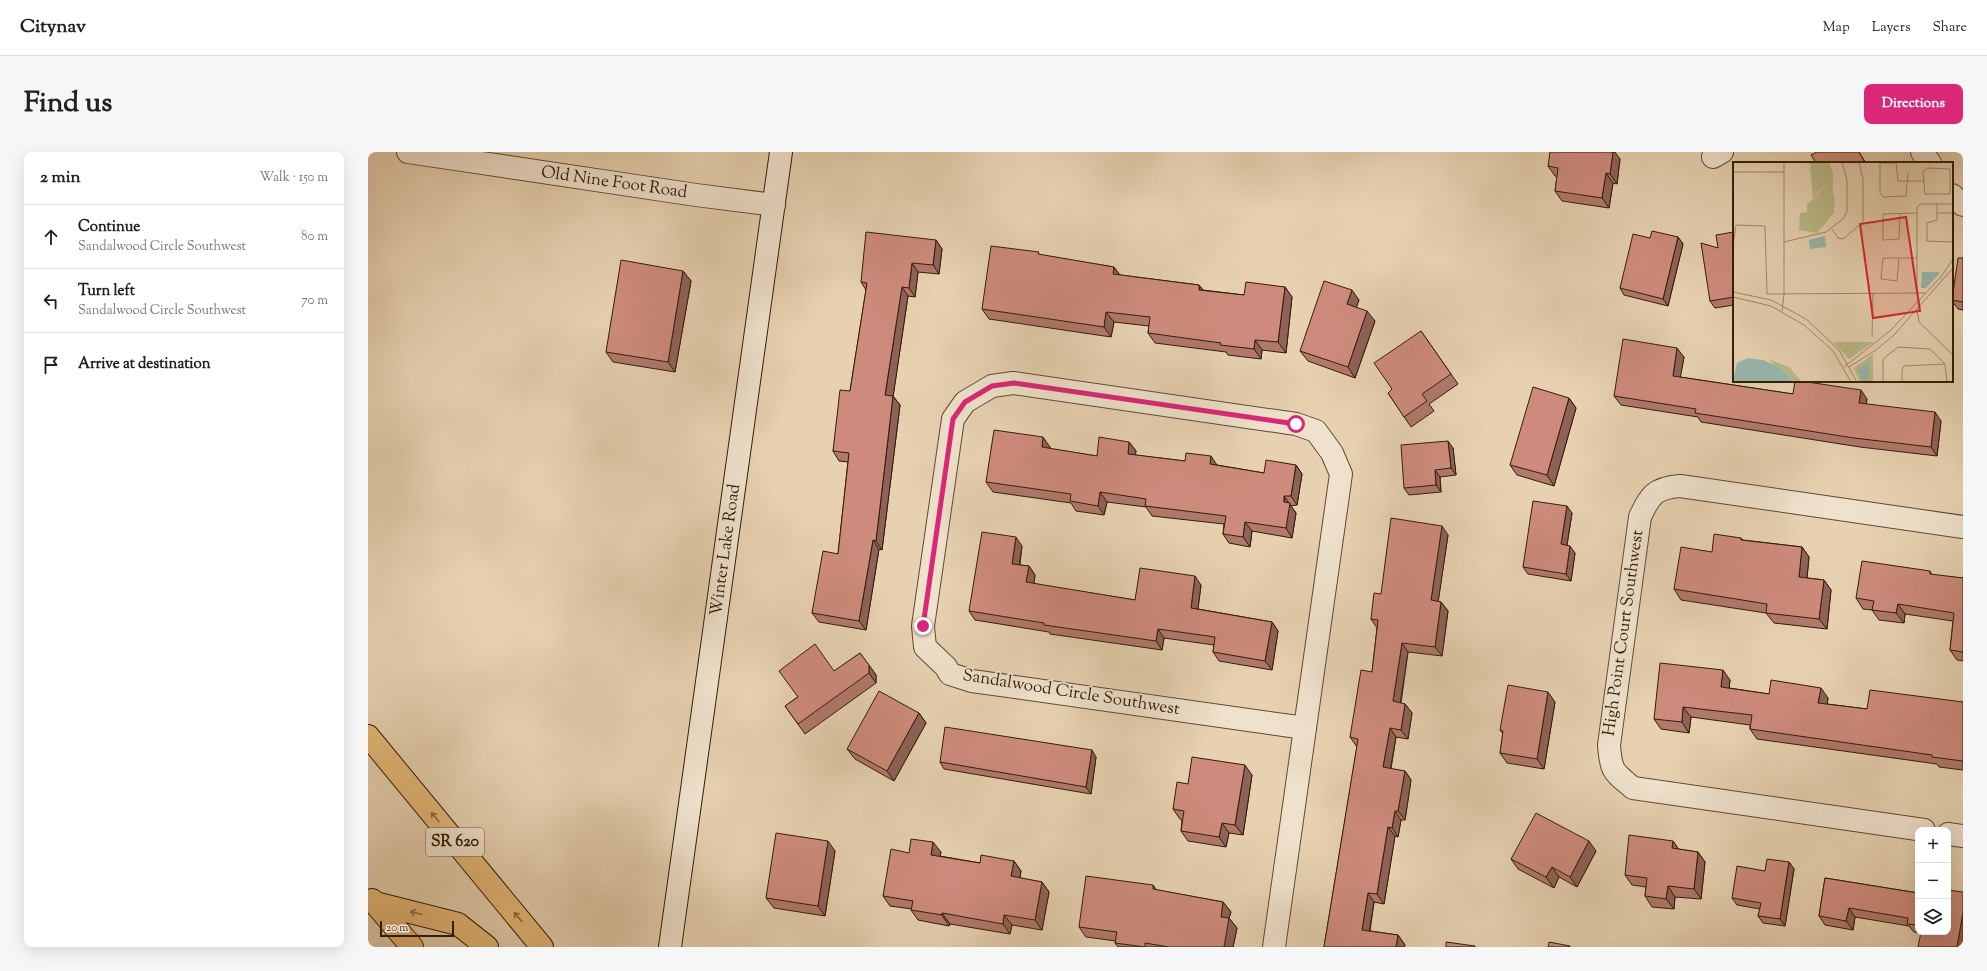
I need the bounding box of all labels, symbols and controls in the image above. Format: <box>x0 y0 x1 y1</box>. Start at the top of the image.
text: Citynav <box>20 14 86 41</box>
text: Map <box>1823 18 1850 38</box>
text: Layers <box>1872 18 1910 38</box>
text: Share <box>1932 18 1967 38</box>
text: Find us <box>24 84 112 124</box>
button: Directions <box>1864 84 1963 124</box>
street label: Old Nine Foot Road <box>539 161 689 205</box>
inset map <box>1733 162 1953 382</box>
text: 2 min <box>40 166 81 190</box>
text: Walk · 150 m <box>259 169 328 187</box>
text: Continue <box>78 217 140 238</box>
icon: ahead <box>40 226 62 248</box>
text: 80 m <box>301 228 328 246</box>
text: Sandalwood Circle Southwest <box>78 238 246 256</box>
text: Turn left <box>78 281 135 302</box>
icon: left <box>40 290 62 312</box>
text: 70 m <box>301 292 328 310</box>
text: Sandalwood Circle Southwest <box>78 302 246 320</box>
icon: arrive <box>40 354 62 376</box>
text: Arrive at destination <box>78 354 211 375</box>
route start <box>1287 415 1305 433</box>
street label: Winter Lake Road <box>705 482 747 618</box>
street label: High Point Court Southwest <box>1598 528 1650 738</box>
route end <box>914 617 932 635</box>
street label: Sandalwood Circle Southwest <box>961 664 1182 722</box>
one-way arrow <box>430 811 439 822</box>
map controls <box>1915 827 1951 935</box>
button: + <box>1915 827 1951 863</box>
road number: SR 620 <box>426 828 484 856</box>
button: − <box>1915 863 1951 899</box>
button: layers <box>1915 899 1951 935</box>
one-way arrow <box>409 909 422 916</box>
one-way arrow <box>513 911 522 922</box>
scale bar <box>380 919 454 938</box>
text: 20 m <box>386 920 408 936</box>

